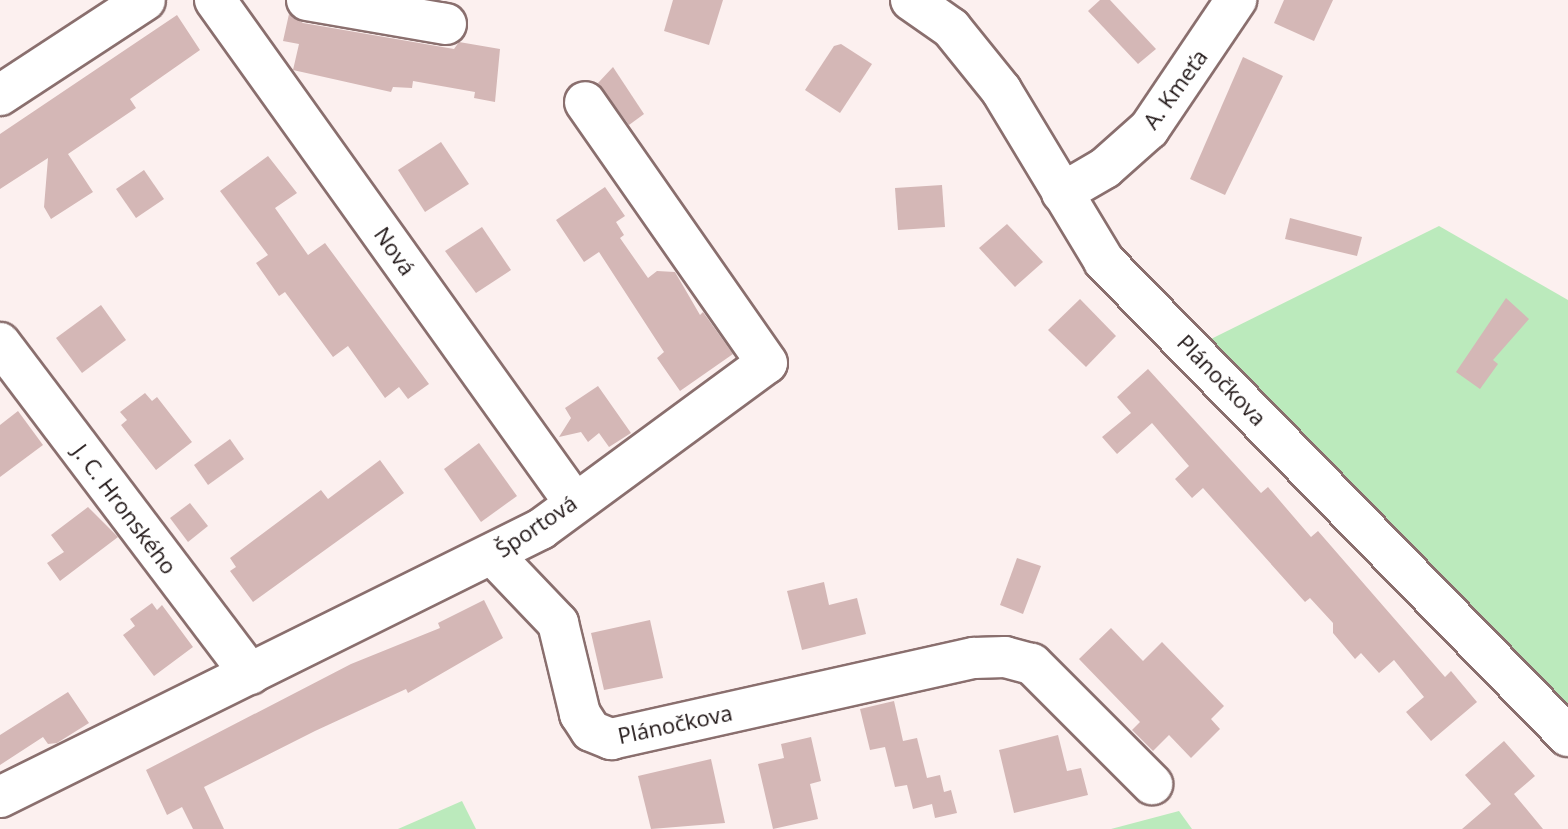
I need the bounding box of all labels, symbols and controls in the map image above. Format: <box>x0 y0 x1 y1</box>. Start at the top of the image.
street label: A. Kmeťa <box>1137 44 1213 134</box>
street label: Nová <box>369 222 421 280</box>
street label: Plánočkova <box>1172 329 1272 431</box>
street label: J. C. Hronského <box>68 439 182 579</box>
street label: Športová <box>490 489 582 563</box>
street label: Plánočkova <box>615 699 735 749</box>

